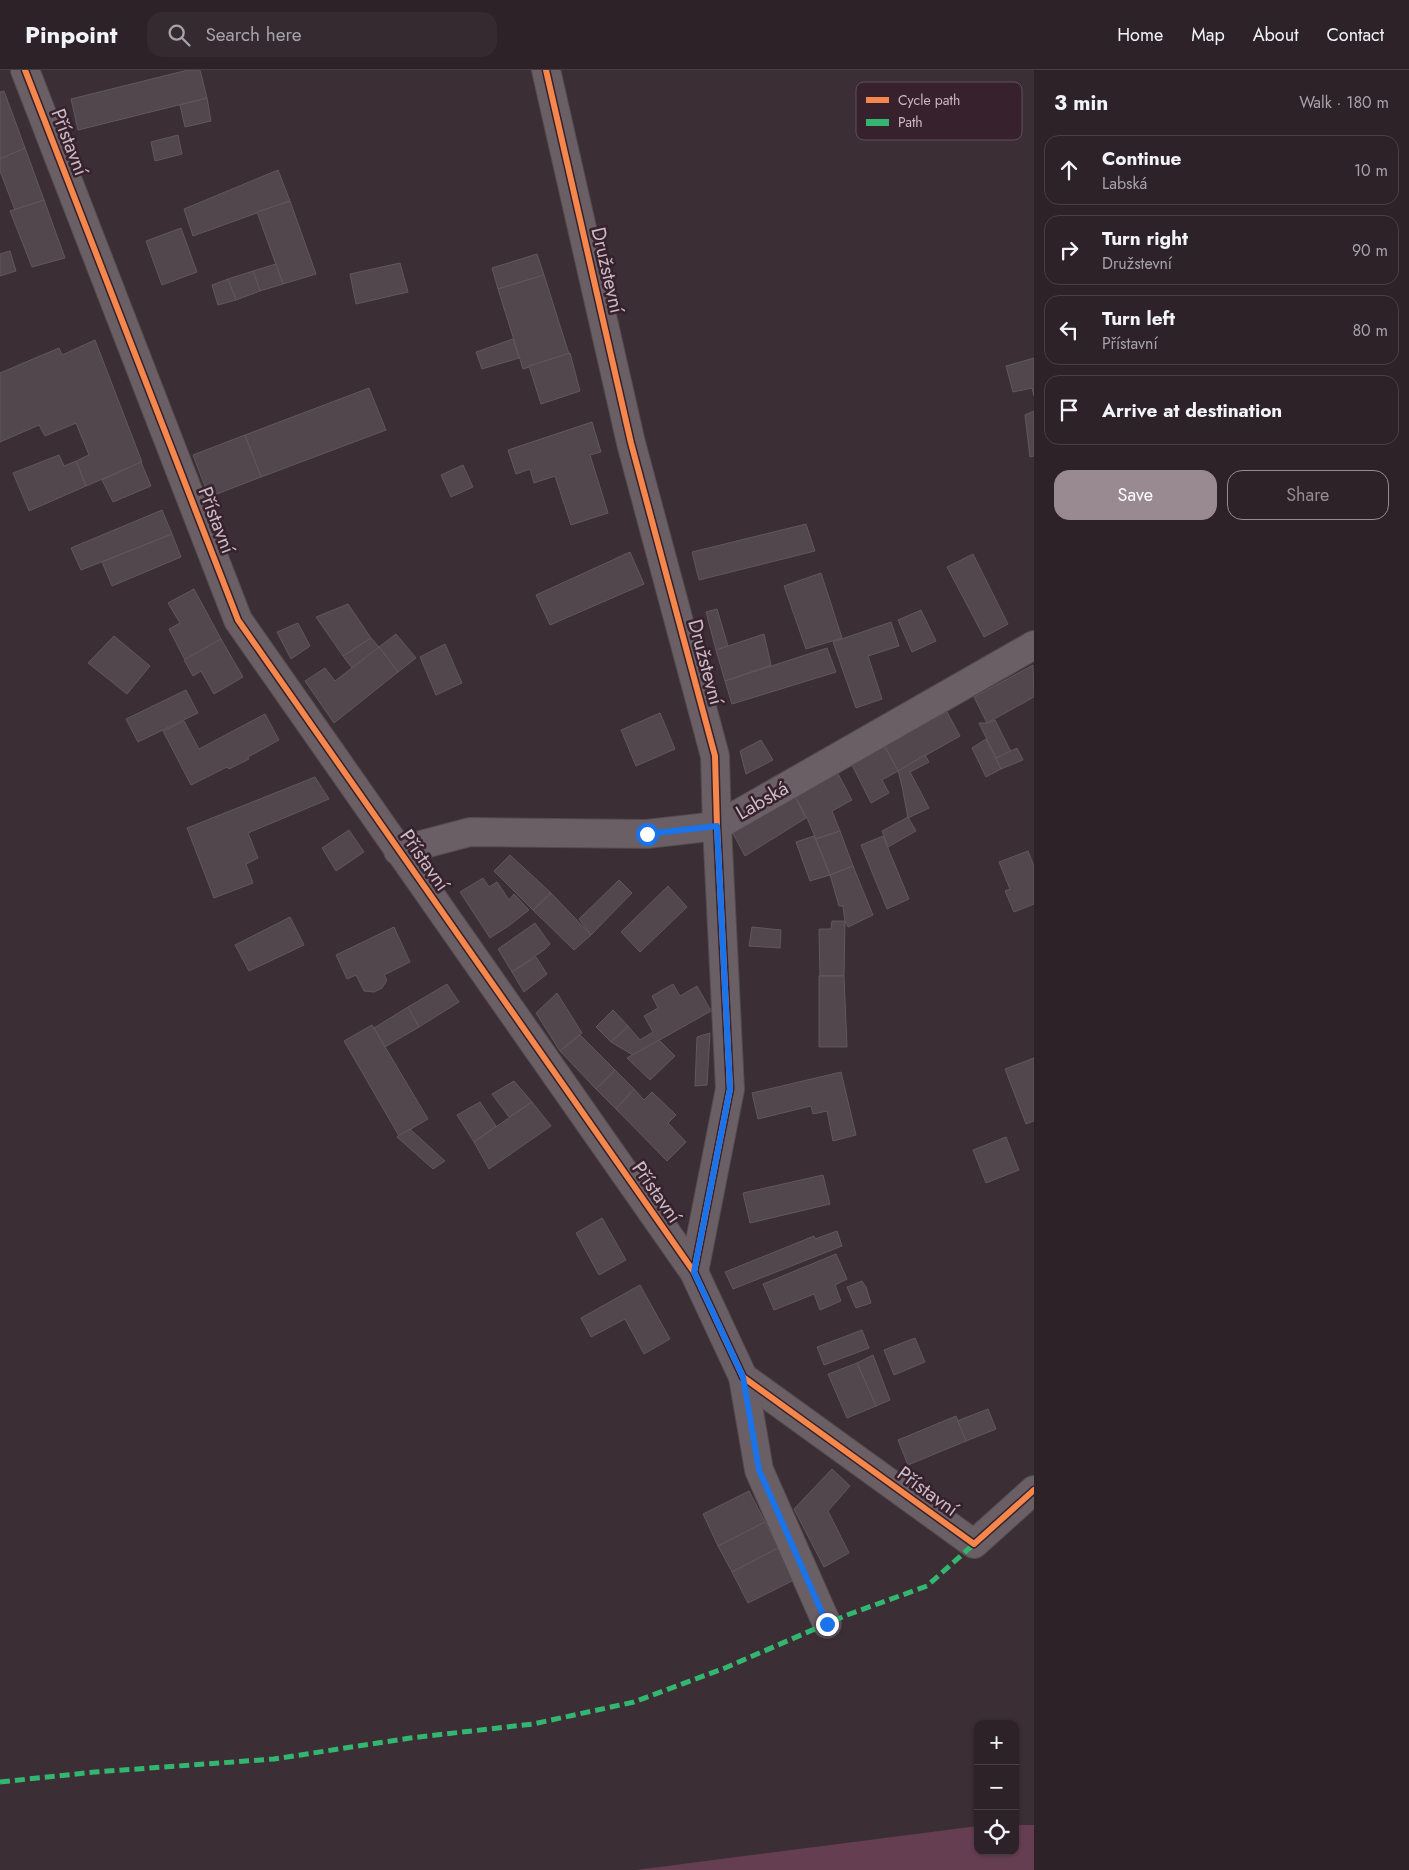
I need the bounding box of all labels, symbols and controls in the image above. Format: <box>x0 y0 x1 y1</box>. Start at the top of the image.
search box <box>147 12 497 57</box>
text: Pinpoint <box>25 17 117 52</box>
icon: search <box>165 21 193 49</box>
text: Search here <box>205 21 302 48</box>
text: Home <box>1117 22 1163 48</box>
text: Map <box>1191 22 1225 48</box>
text: About <box>1253 22 1298 48</box>
text: Contact <box>1326 22 1384 48</box>
legend <box>856 82 1022 140</box>
text: 3 min <box>1054 88 1108 118</box>
text: Cycle path <box>898 90 960 110</box>
text: Walk · 180 m <box>1299 91 1389 114</box>
street label: Přístavní <box>44 105 96 181</box>
text: Path <box>898 112 923 132</box>
text: Continue <box>1102 145 1181 172</box>
icon: ahead <box>1055 156 1083 184</box>
text: 10 m <box>1354 159 1388 182</box>
text: Labská <box>1102 172 1147 195</box>
street label: Družstevní <box>584 224 632 317</box>
text: Turn right <box>1102 225 1188 252</box>
icon: right <box>1055 236 1083 264</box>
text: 90 m <box>1352 239 1388 262</box>
text: Družstevní <box>1102 252 1172 275</box>
text: Turn left <box>1102 305 1175 332</box>
icon: left <box>1055 316 1083 344</box>
text: 80 m <box>1352 319 1388 342</box>
text: Přístavní <box>1102 332 1158 355</box>
icon: arrive <box>1055 396 1083 424</box>
text: Arrive at destination <box>1102 397 1282 424</box>
button: Save <box>1054 470 1217 520</box>
button: Share <box>1227 470 1389 520</box>
street label: Přístavní <box>191 483 243 559</box>
street label: Družstevní <box>680 616 731 709</box>
street label: Labská <box>730 774 794 827</box>
route start <box>636 823 659 846</box>
street label: Přístavní <box>393 824 457 898</box>
street label: Přístavní <box>625 1156 689 1230</box>
street label: Přístavní <box>891 1459 965 1524</box>
route end <box>816 1613 839 1636</box>
map controls <box>974 1720 1019 1855</box>
button: + <box>974 1720 1019 1765</box>
button: − <box>974 1765 1019 1810</box>
button: locate <box>974 1810 1019 1855</box>

